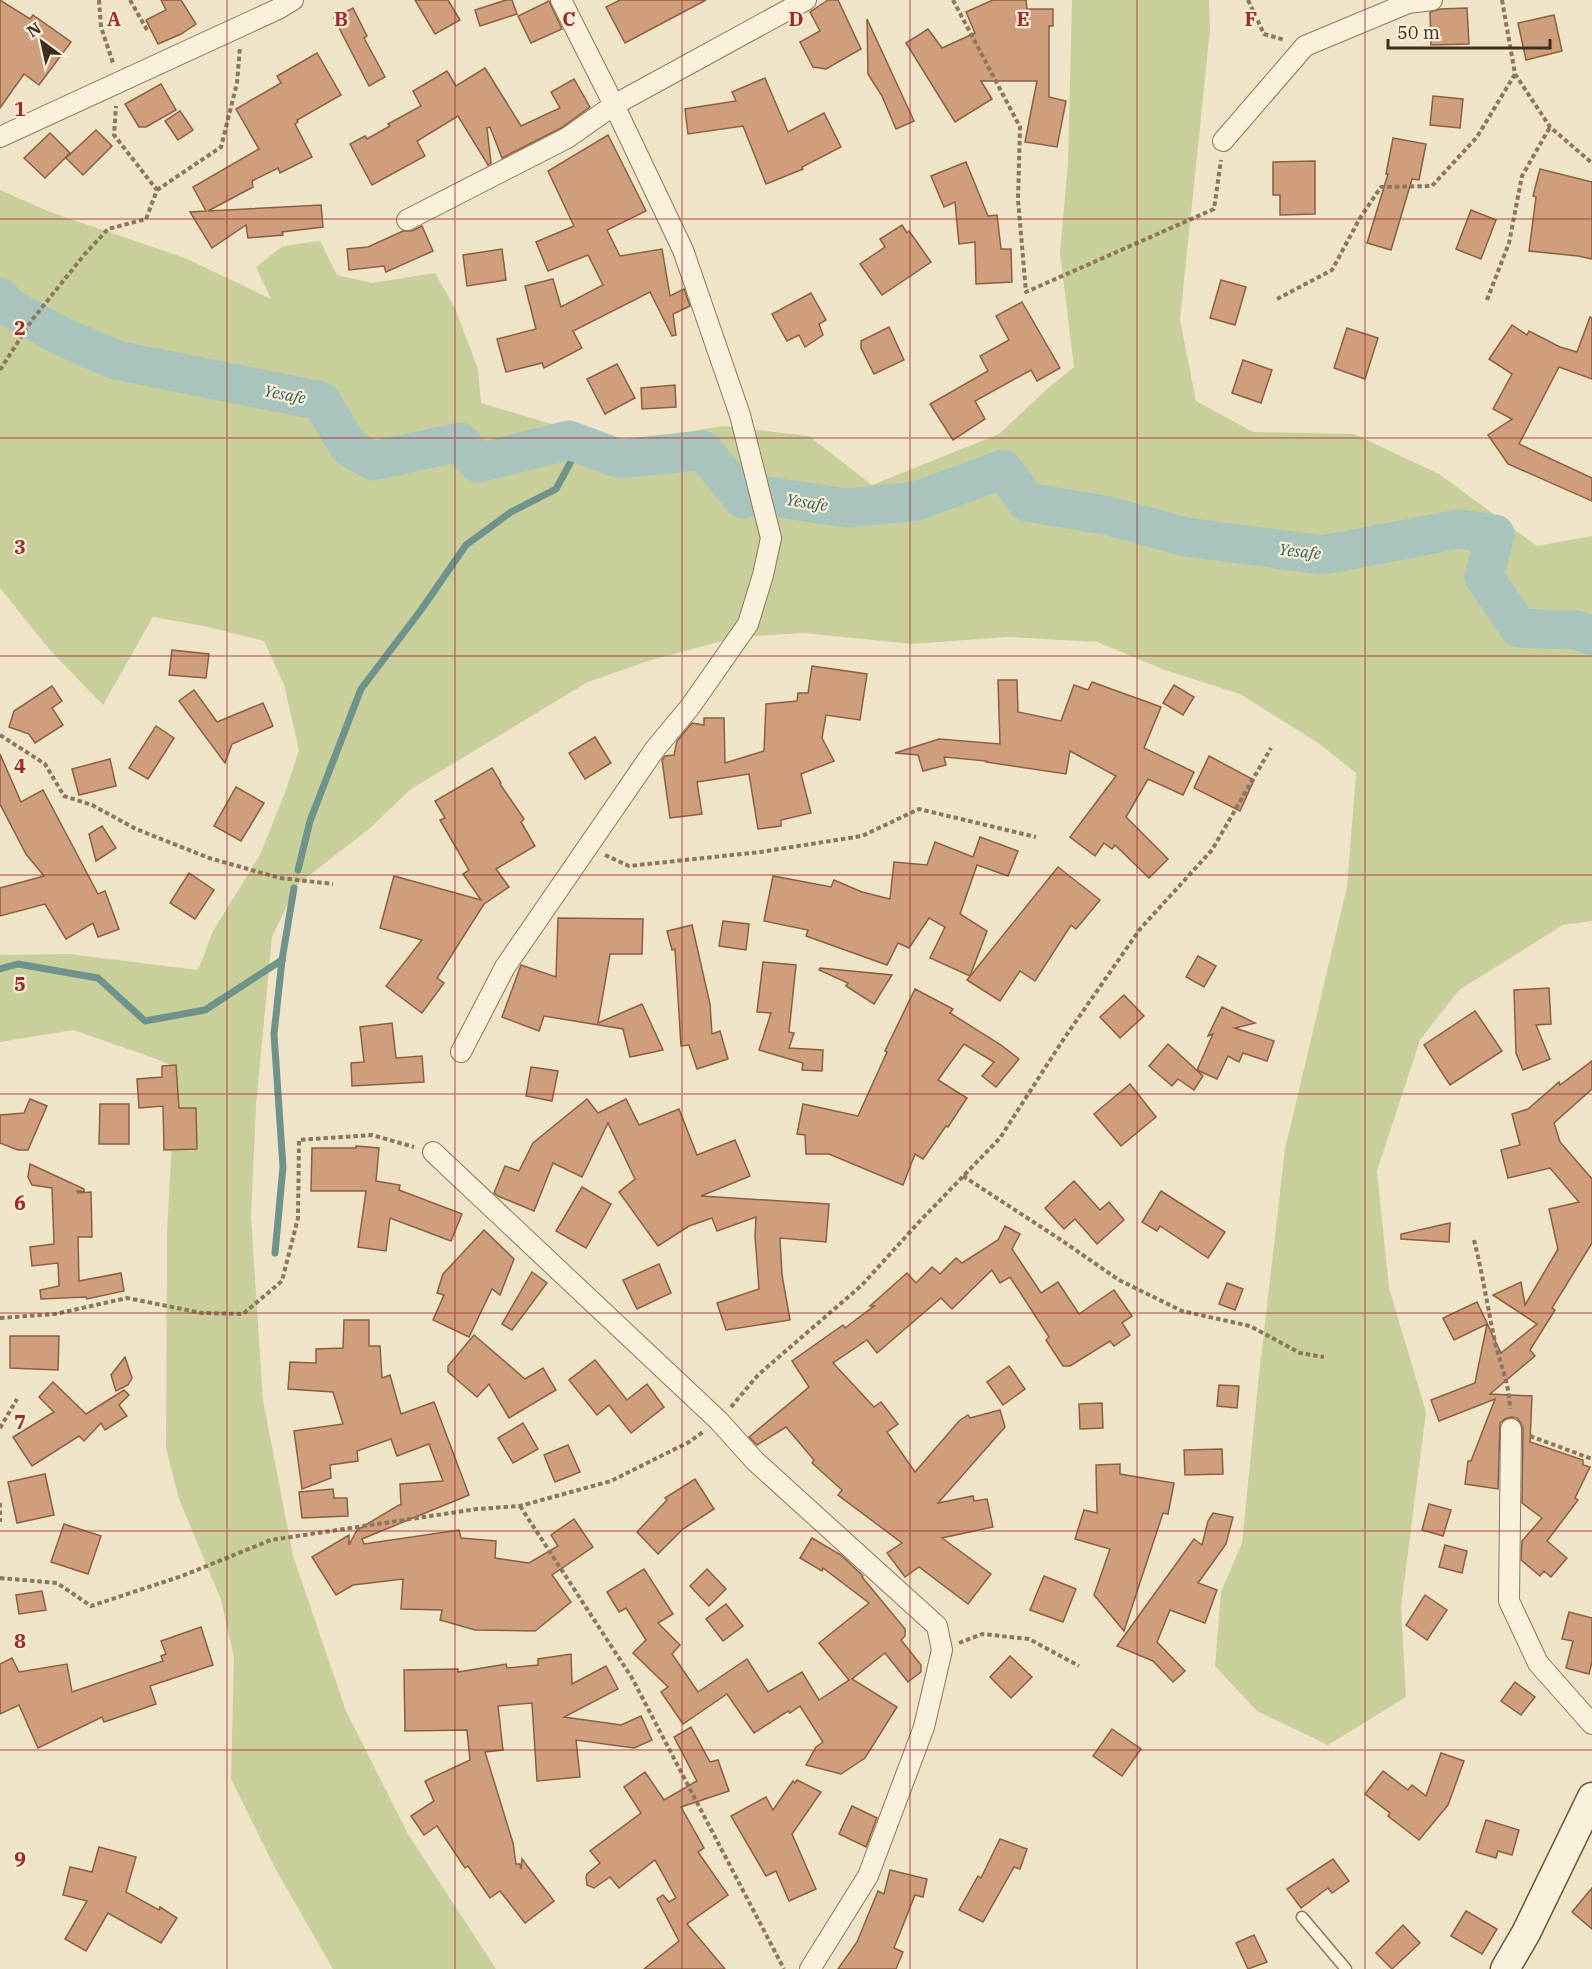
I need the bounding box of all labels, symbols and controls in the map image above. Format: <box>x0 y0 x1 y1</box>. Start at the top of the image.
text: A <box>107 5 121 32</box>
text: B <box>334 5 348 32</box>
text: C <box>562 5 576 32</box>
text: D <box>788 5 804 32</box>
text: E <box>1016 5 1030 32</box>
text: F <box>1245 5 1257 32</box>
north arrow <box>12 12 72 72</box>
scale bar <box>1388 12 1550 50</box>
text: N <box>23 18 45 41</box>
text: 50 m <box>1397 21 1440 44</box>
text: 1 <box>14 95 26 122</box>
text: 2 <box>14 314 26 341</box>
water label: Yesafe <box>263 380 307 408</box>
water label: Yesafe <box>785 489 829 515</box>
text: 3 <box>14 533 26 560</box>
water label: Yesafe <box>1278 539 1322 563</box>
text: 4 <box>14 752 26 779</box>
text: 5 <box>14 970 26 997</box>
text: 6 <box>14 1189 26 1216</box>
text: 7 <box>14 1408 26 1435</box>
text: 8 <box>14 1627 26 1654</box>
text: 9 <box>14 1845 26 1872</box>

